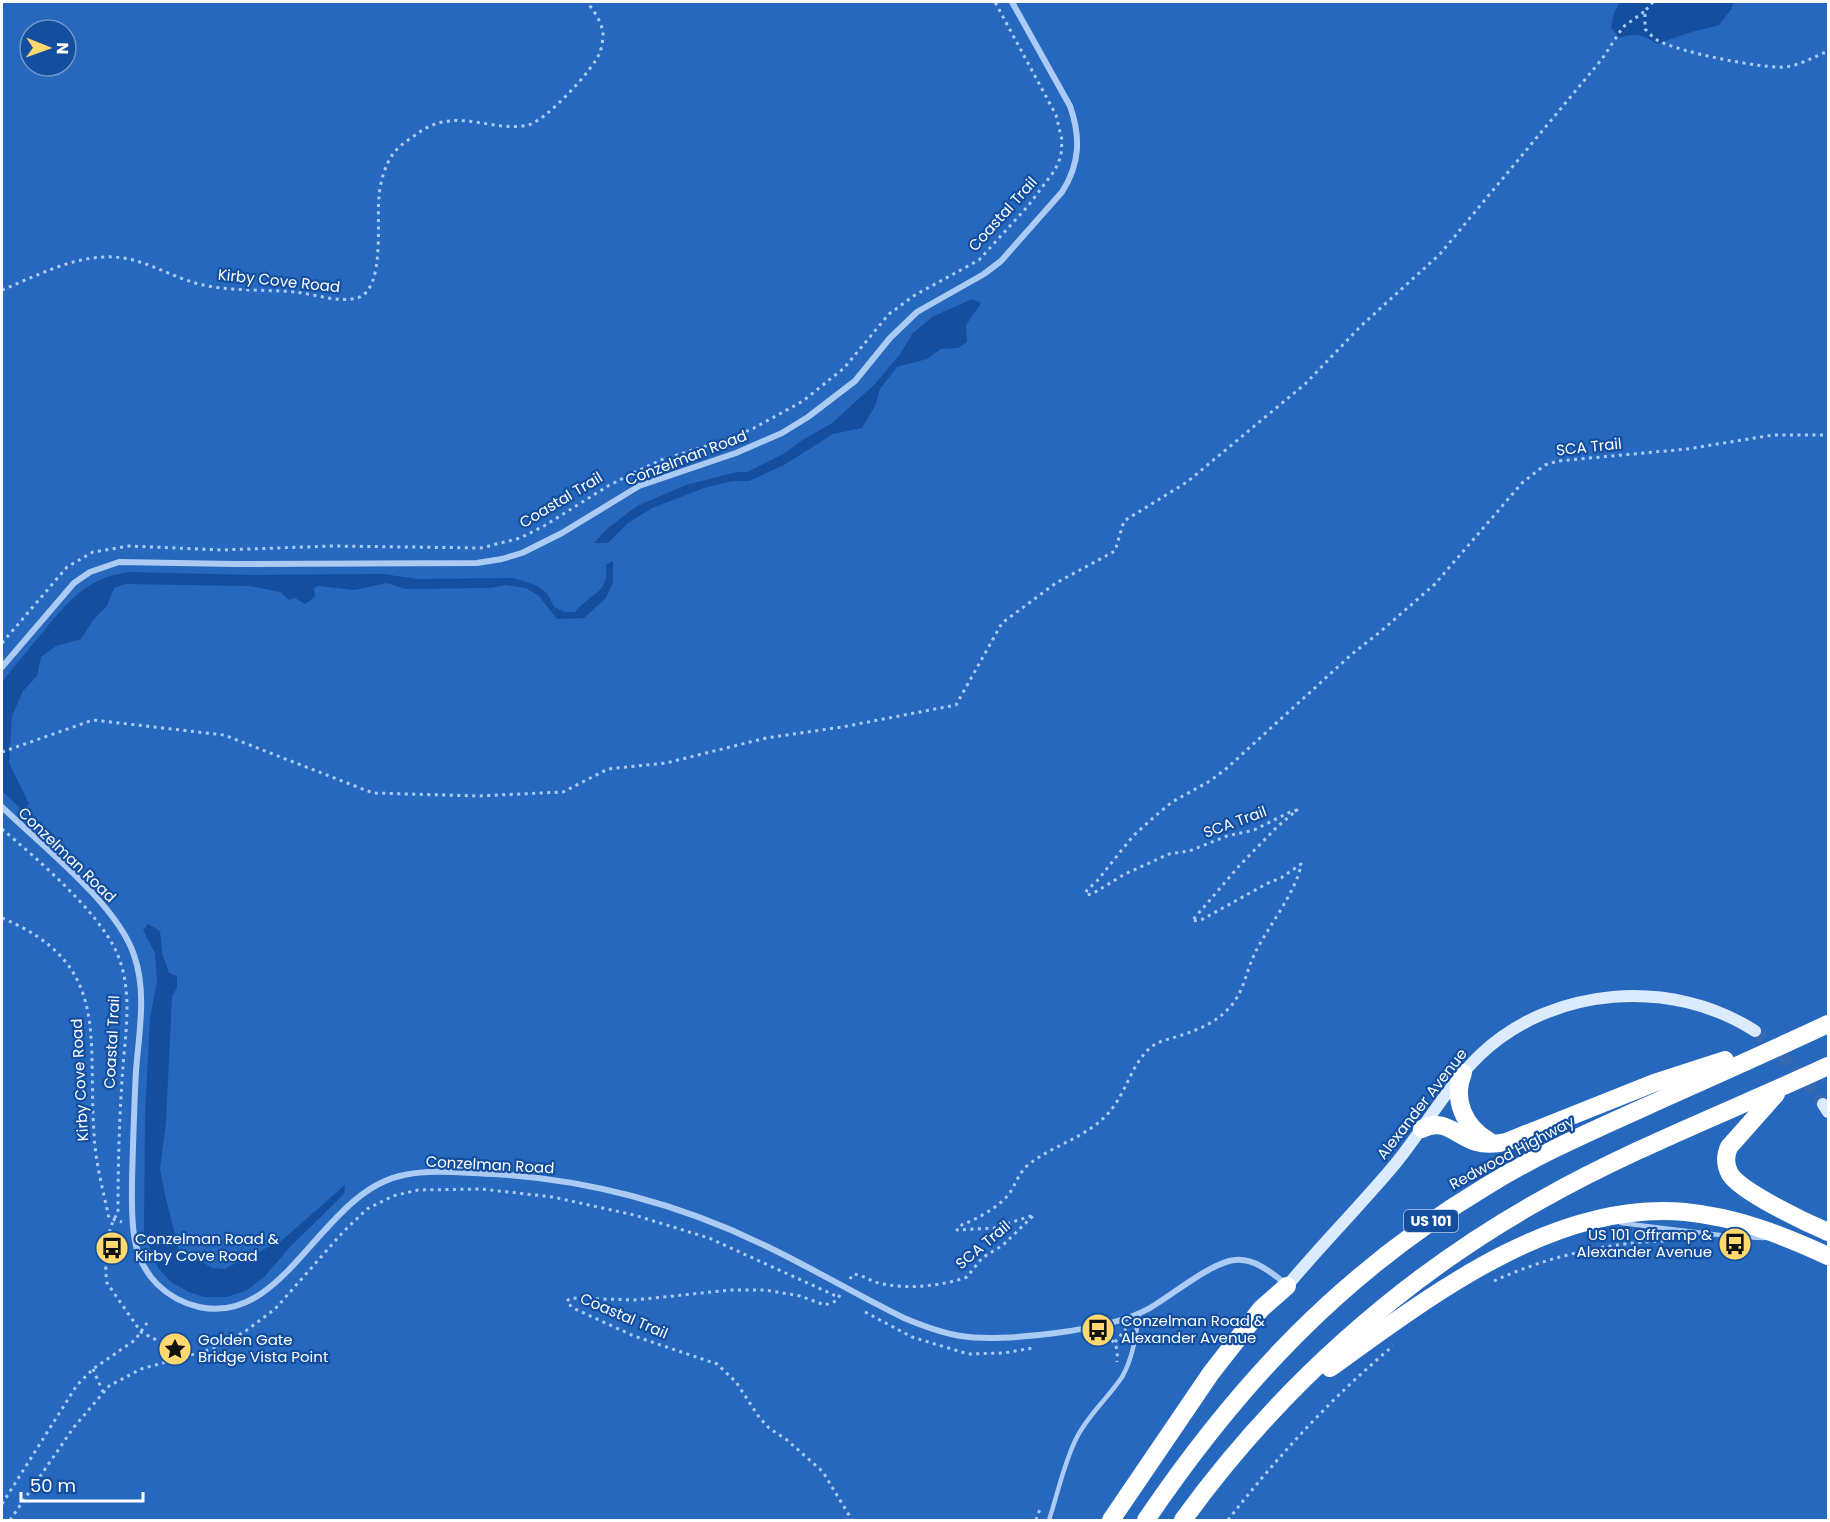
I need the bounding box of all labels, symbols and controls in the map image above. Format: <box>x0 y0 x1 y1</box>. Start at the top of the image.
north arrow <box>18 18 78 78</box>
text: N <box>51 42 74 54</box>
street label: Coastal Trail <box>963 172 1042 256</box>
street label: Kirby Cove Road <box>217 264 341 297</box>
street label: Conzelman Road <box>622 425 750 490</box>
street label: SCA Trail <box>1555 433 1623 460</box>
street label: Coastal Trail <box>515 466 606 533</box>
street label: SCA Trail <box>1200 800 1269 843</box>
street label: Conzelman Road <box>14 802 121 907</box>
street label: Coastal Trail <box>99 995 124 1089</box>
street label: Kirby Cove Road <box>66 1018 93 1142</box>
street label: Alexander Avenue <box>1372 1044 1472 1164</box>
street label: Redwood Highway <box>1446 1110 1579 1194</box>
street label: Conzelman Road <box>425 1151 555 1178</box>
road number: US 101 <box>1404 1210 1458 1232</box>
street label: SCA Trail <box>951 1215 1015 1274</box>
place label: US 101 Offramp & Alexander Avenue <box>1577 1224 1712 1262</box>
bus stop icon: US 101 Offramp & Alexander Avenue <box>1717 1226 1753 1262</box>
place label: Conzelman Road & Kirby Cove Road <box>135 1228 279 1266</box>
bus stop icon: Conzelman Road & Kirby Cove Road <box>94 1230 130 1266</box>
street label: Coastal Trail <box>577 1288 671 1344</box>
place label: Conzelman Road & Alexander Avenue <box>1121 1310 1265 1348</box>
bus stop icon: Conzelman Road & Alexander Avenue <box>1080 1312 1116 1348</box>
place label: Golden Gate Bridge Vista Point <box>198 1329 328 1367</box>
place icon: Golden Gate Bridge Vista Point <box>157 1331 193 1367</box>
scale bar <box>21 1465 142 1503</box>
text: 50 m <box>30 1473 76 1498</box>

